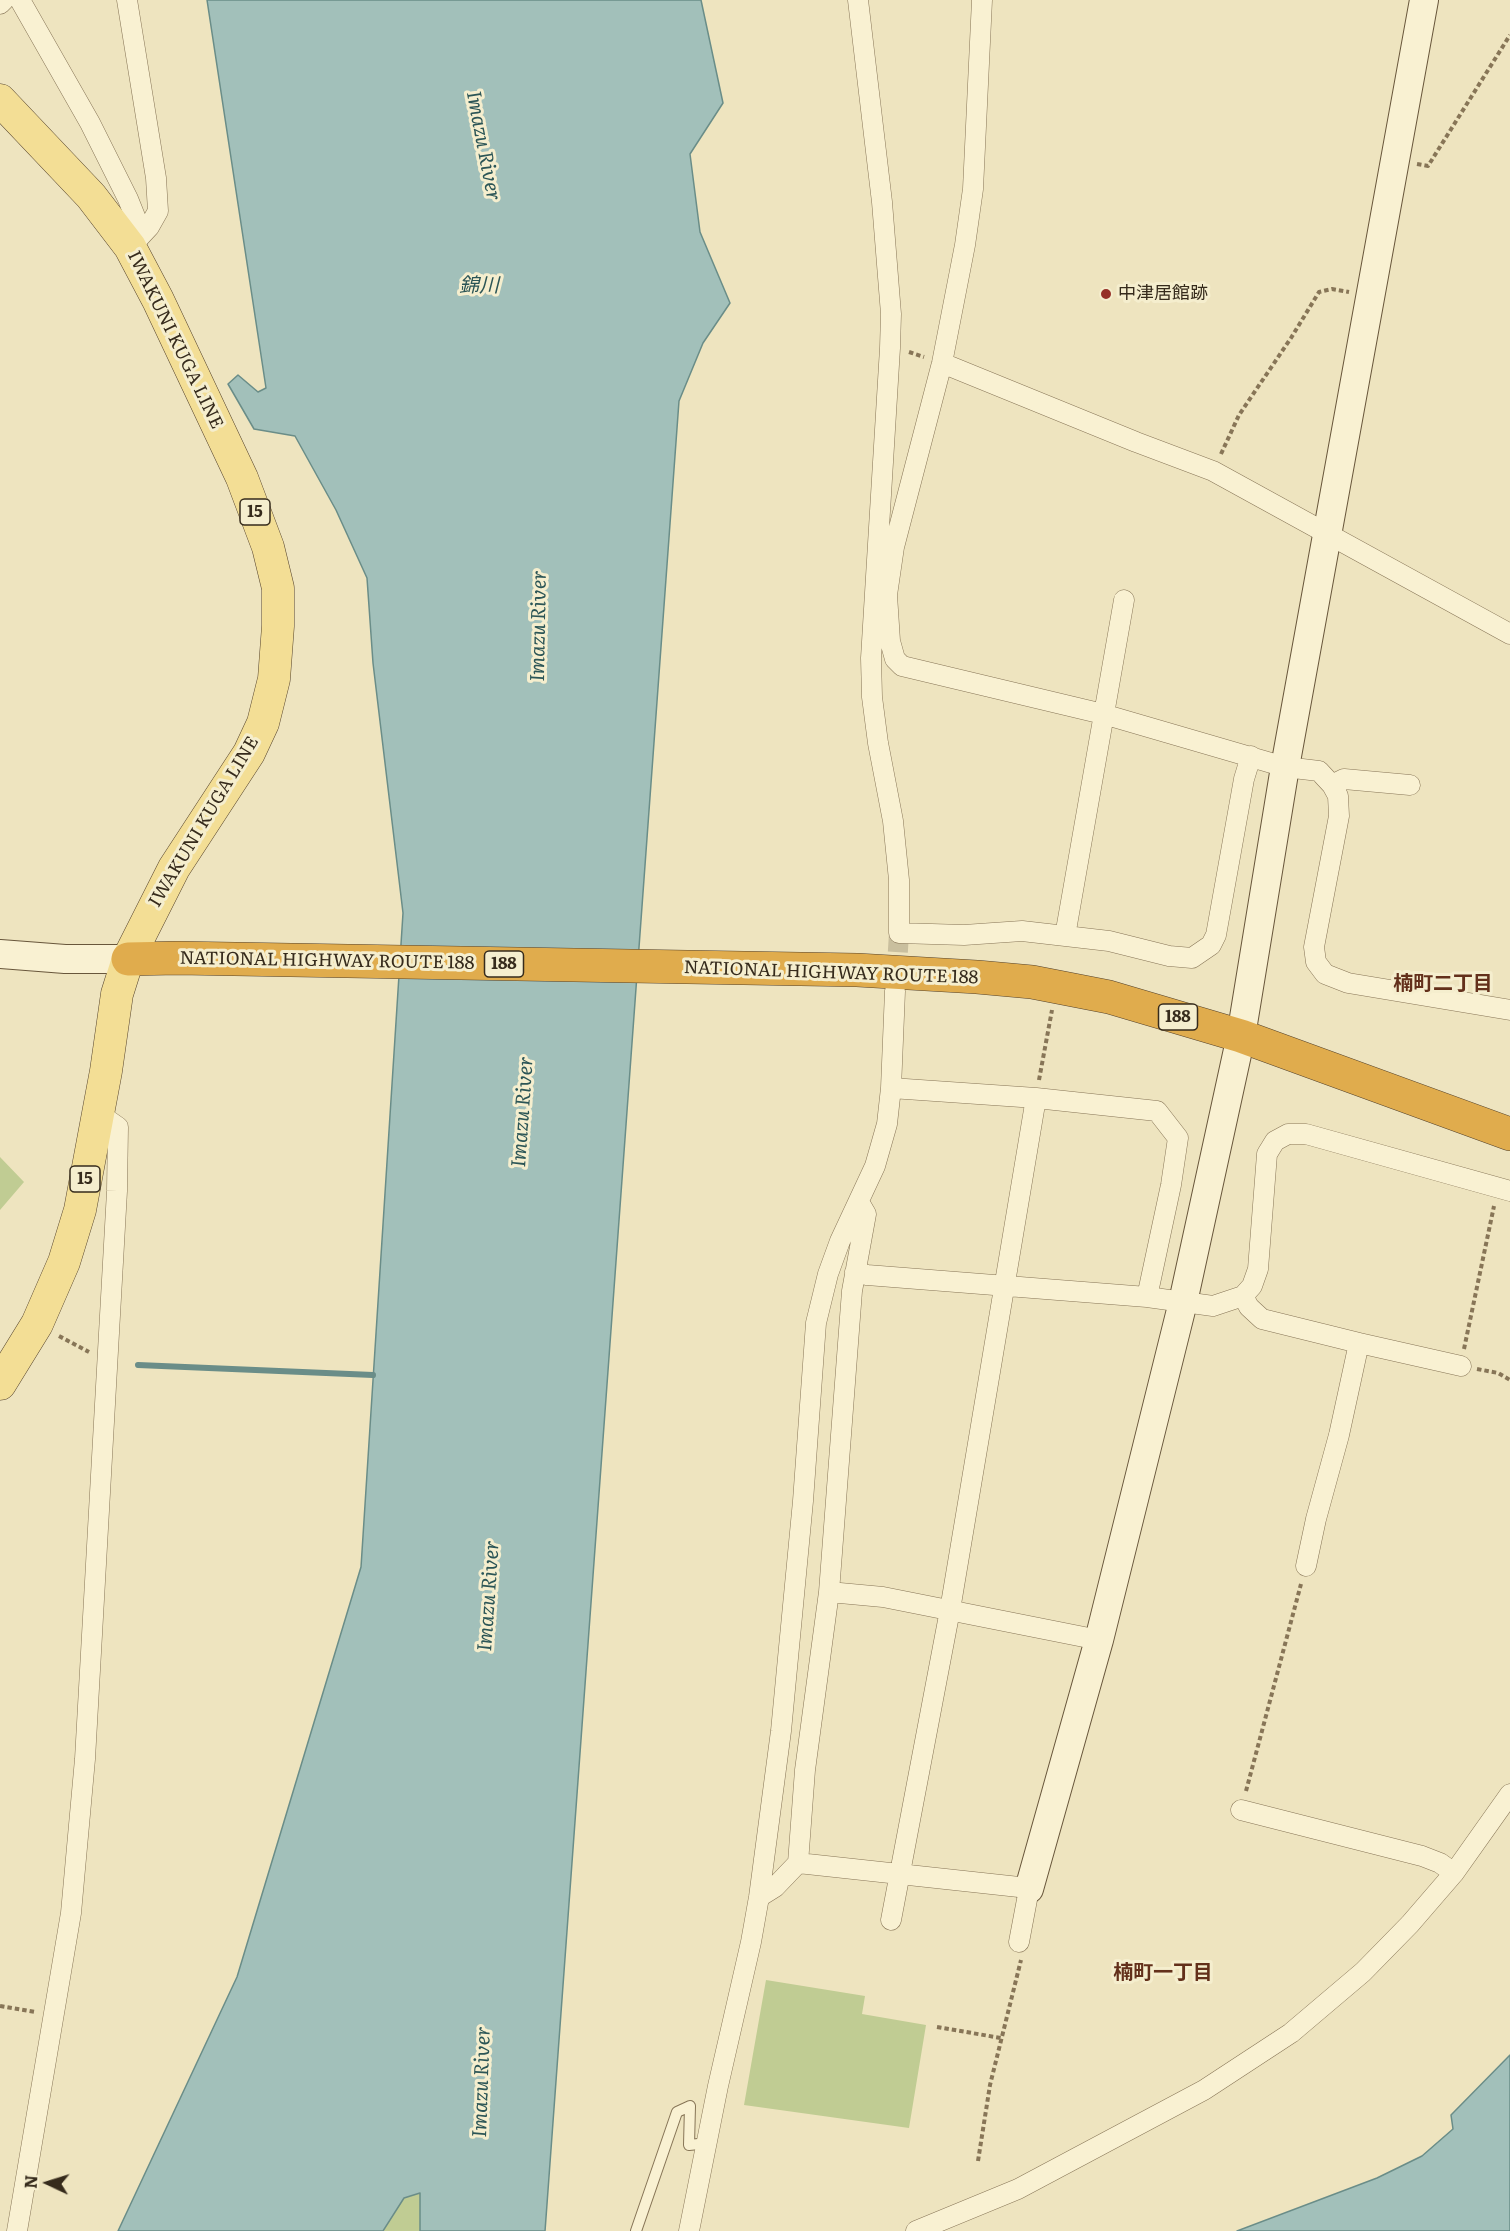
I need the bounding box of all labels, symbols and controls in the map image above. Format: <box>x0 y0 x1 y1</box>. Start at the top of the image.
water label: Imazu River <box>461 89 505 203</box>
street label: IWAKUNI KUGA LINE <box>122 247 228 433</box>
water label: 錦川 <box>459 274 499 298</box>
place label: 中津居館跡 <box>1118 283 1208 305</box>
marker: 中津居館跡 <box>1099 287 1113 301</box>
road number: 15 <box>240 499 270 525</box>
water label: Imazu River <box>526 570 552 682</box>
street label: IWAKUNI KUGA LINE <box>144 733 264 911</box>
street label: NATIONAL HIGHWAY ROUTE 188 <box>179 948 475 974</box>
road number: 188 <box>484 951 524 977</box>
street label: NATIONAL HIGHWAY ROUTE 188 <box>683 957 979 989</box>
district label: 楠町二丁目 <box>1393 972 1493 996</box>
road number: 188 <box>1158 1004 1198 1030</box>
water label: Imazu River <box>507 1056 539 1168</box>
road number: 15 <box>70 1166 100 1192</box>
water label: Imazu River <box>473 1540 505 1652</box>
district label: 楠町一丁目 <box>1113 1961 1213 1985</box>
water label: Imazu River <box>468 2026 496 2138</box>
north arrow <box>18 2153 78 2213</box>
text: N <box>18 2174 42 2189</box>

